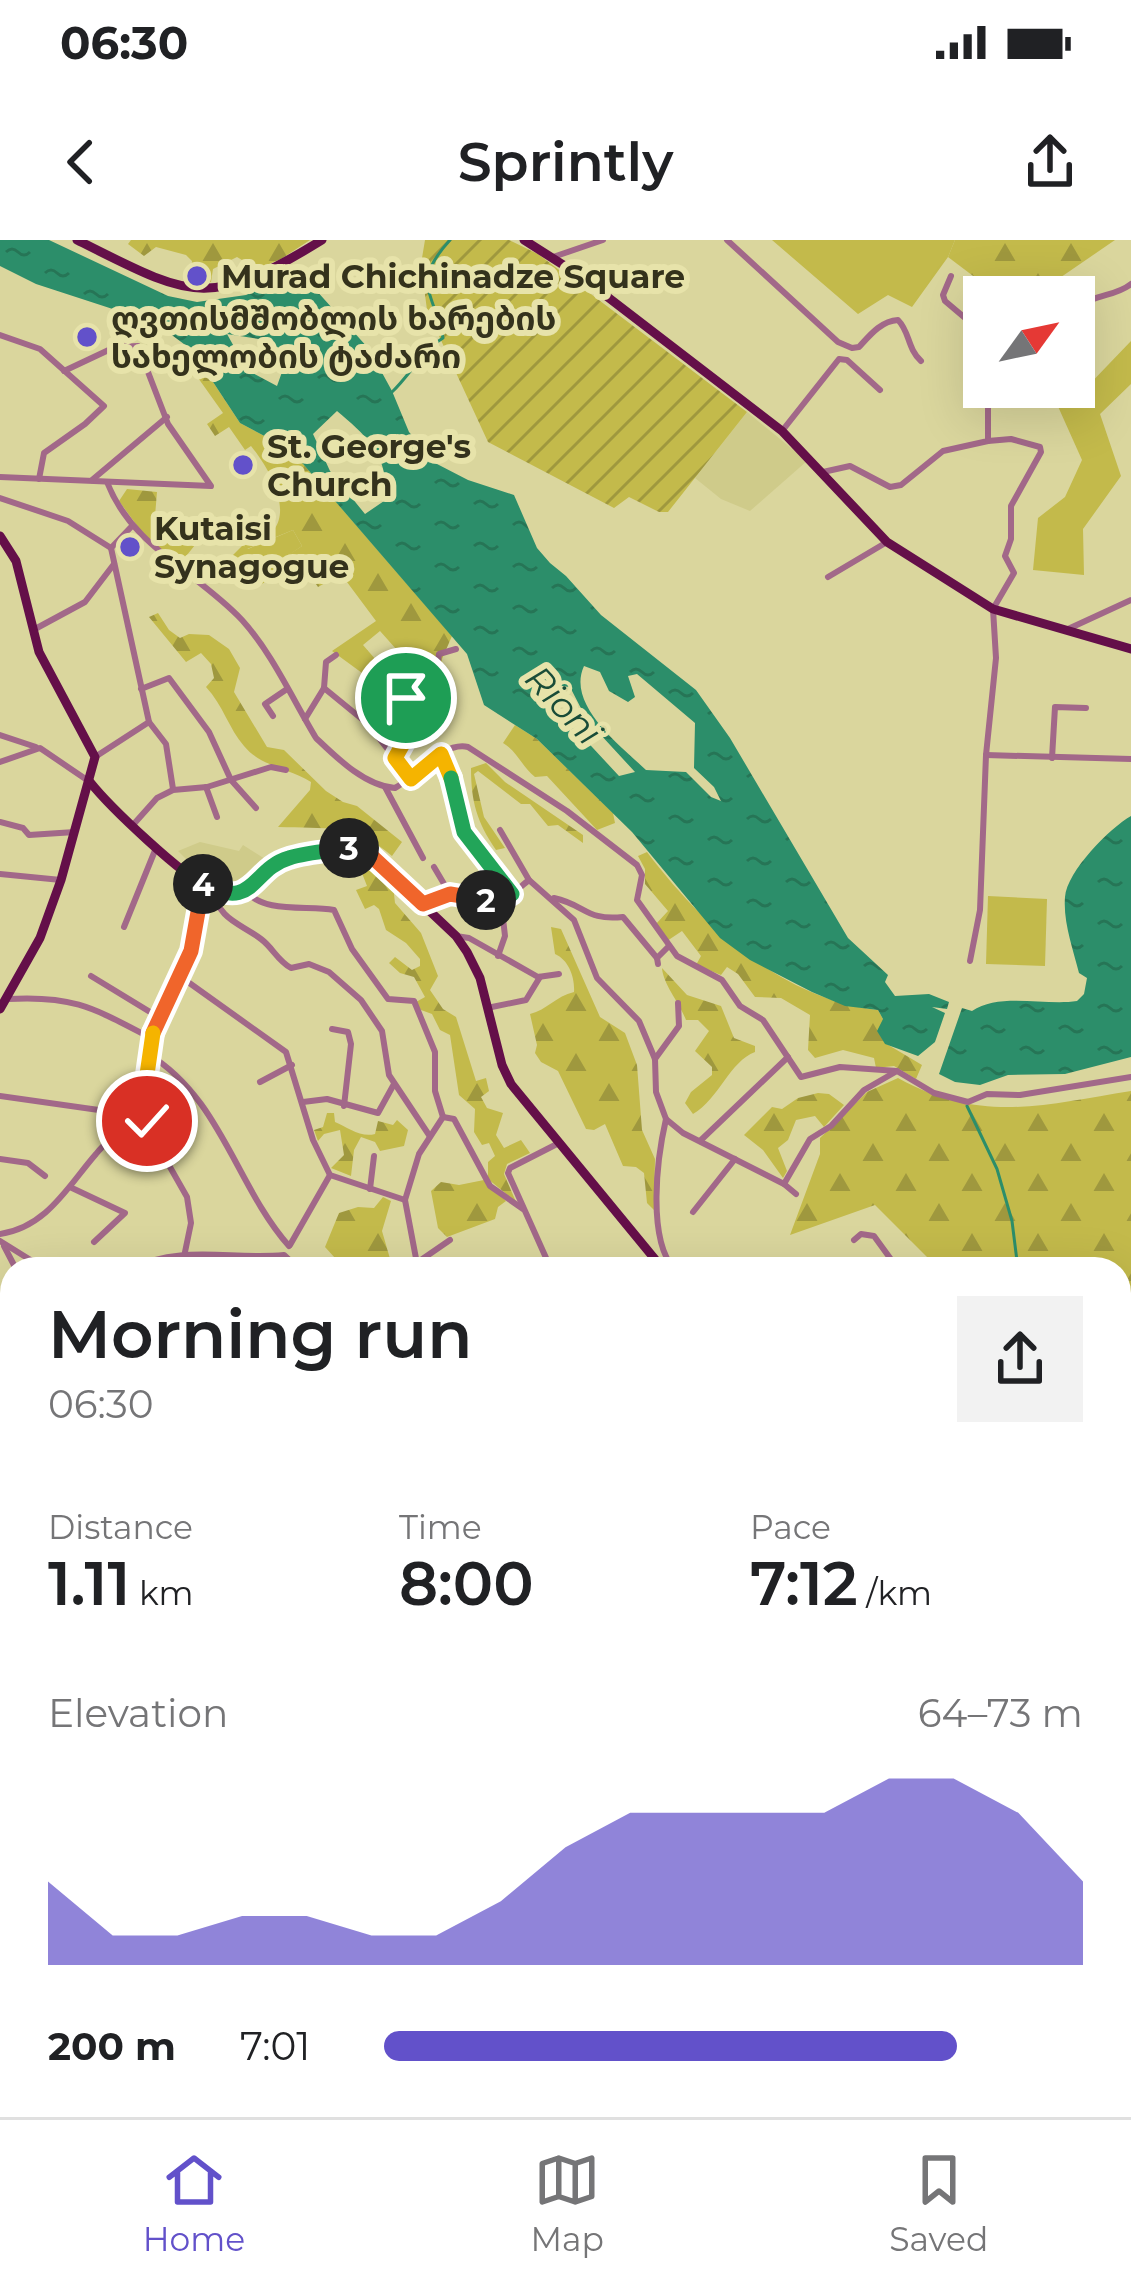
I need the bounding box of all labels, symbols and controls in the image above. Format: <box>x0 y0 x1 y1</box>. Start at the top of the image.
text: 06:30 <box>60 15 188 70</box>
icon: back <box>48 129 114 195</box>
text: Sprintly <box>458 129 673 195</box>
icon: share <box>1017 129 1083 195</box>
place label: Murad Chichinadze Square <box>221 256 685 296</box>
marker: Murad Chichinadze Square <box>184 263 210 289</box>
north arrow <box>963 276 1095 408</box>
map controls <box>963 276 1095 408</box>
place label: ღვთისმშობლის ხარების სახელობის ტაძარი <box>111 298 556 377</box>
marker: ღვთისმშობლის ხარების სახელობის ტაძარი <box>74 324 100 350</box>
place label: St. George's Church <box>267 426 471 504</box>
marker: St. George's Church <box>230 452 256 478</box>
place label: Kutaisi Synagogue <box>154 508 349 586</box>
marker: Kutaisi Synagogue <box>117 534 143 560</box>
pin <box>355 647 457 749</box>
water label: Rioni <box>516 656 612 754</box>
icon: arrive <box>373 665 439 731</box>
pin: 3 <box>319 818 379 878</box>
text: 3 <box>339 828 359 868</box>
pin: 4 <box>173 854 233 914</box>
text: 4 <box>192 864 214 904</box>
pin: 2 <box>456 870 516 930</box>
text: 2 <box>476 880 496 920</box>
pin <box>96 1070 198 1172</box>
icon: check <box>114 1088 180 1154</box>
text: Morning run <box>48 1294 472 1375</box>
button: share <box>957 1296 1083 1422</box>
text: 06:30 <box>48 1380 154 1428</box>
text: Distance <box>48 1507 193 1547</box>
text: Time <box>399 1507 482 1547</box>
text: Pace <box>750 1507 831 1547</box>
text: 1.11 <box>48 1547 130 1620</box>
text: 8:00 <box>399 1547 534 1620</box>
text: 7:12 <box>750 1547 858 1620</box>
text: km <box>130 1573 193 1613</box>
text: /km <box>858 1573 932 1613</box>
text: Elevation <box>48 1689 228 1737</box>
text: 64–73 m <box>918 1689 1083 1737</box>
text: 200 m <box>48 2022 176 2070</box>
text: 7:01 <box>240 2022 310 2070</box>
tab: Home <box>143 2147 245 2259</box>
tab: Map <box>530 2147 604 2259</box>
tab: Saved <box>889 2147 988 2259</box>

